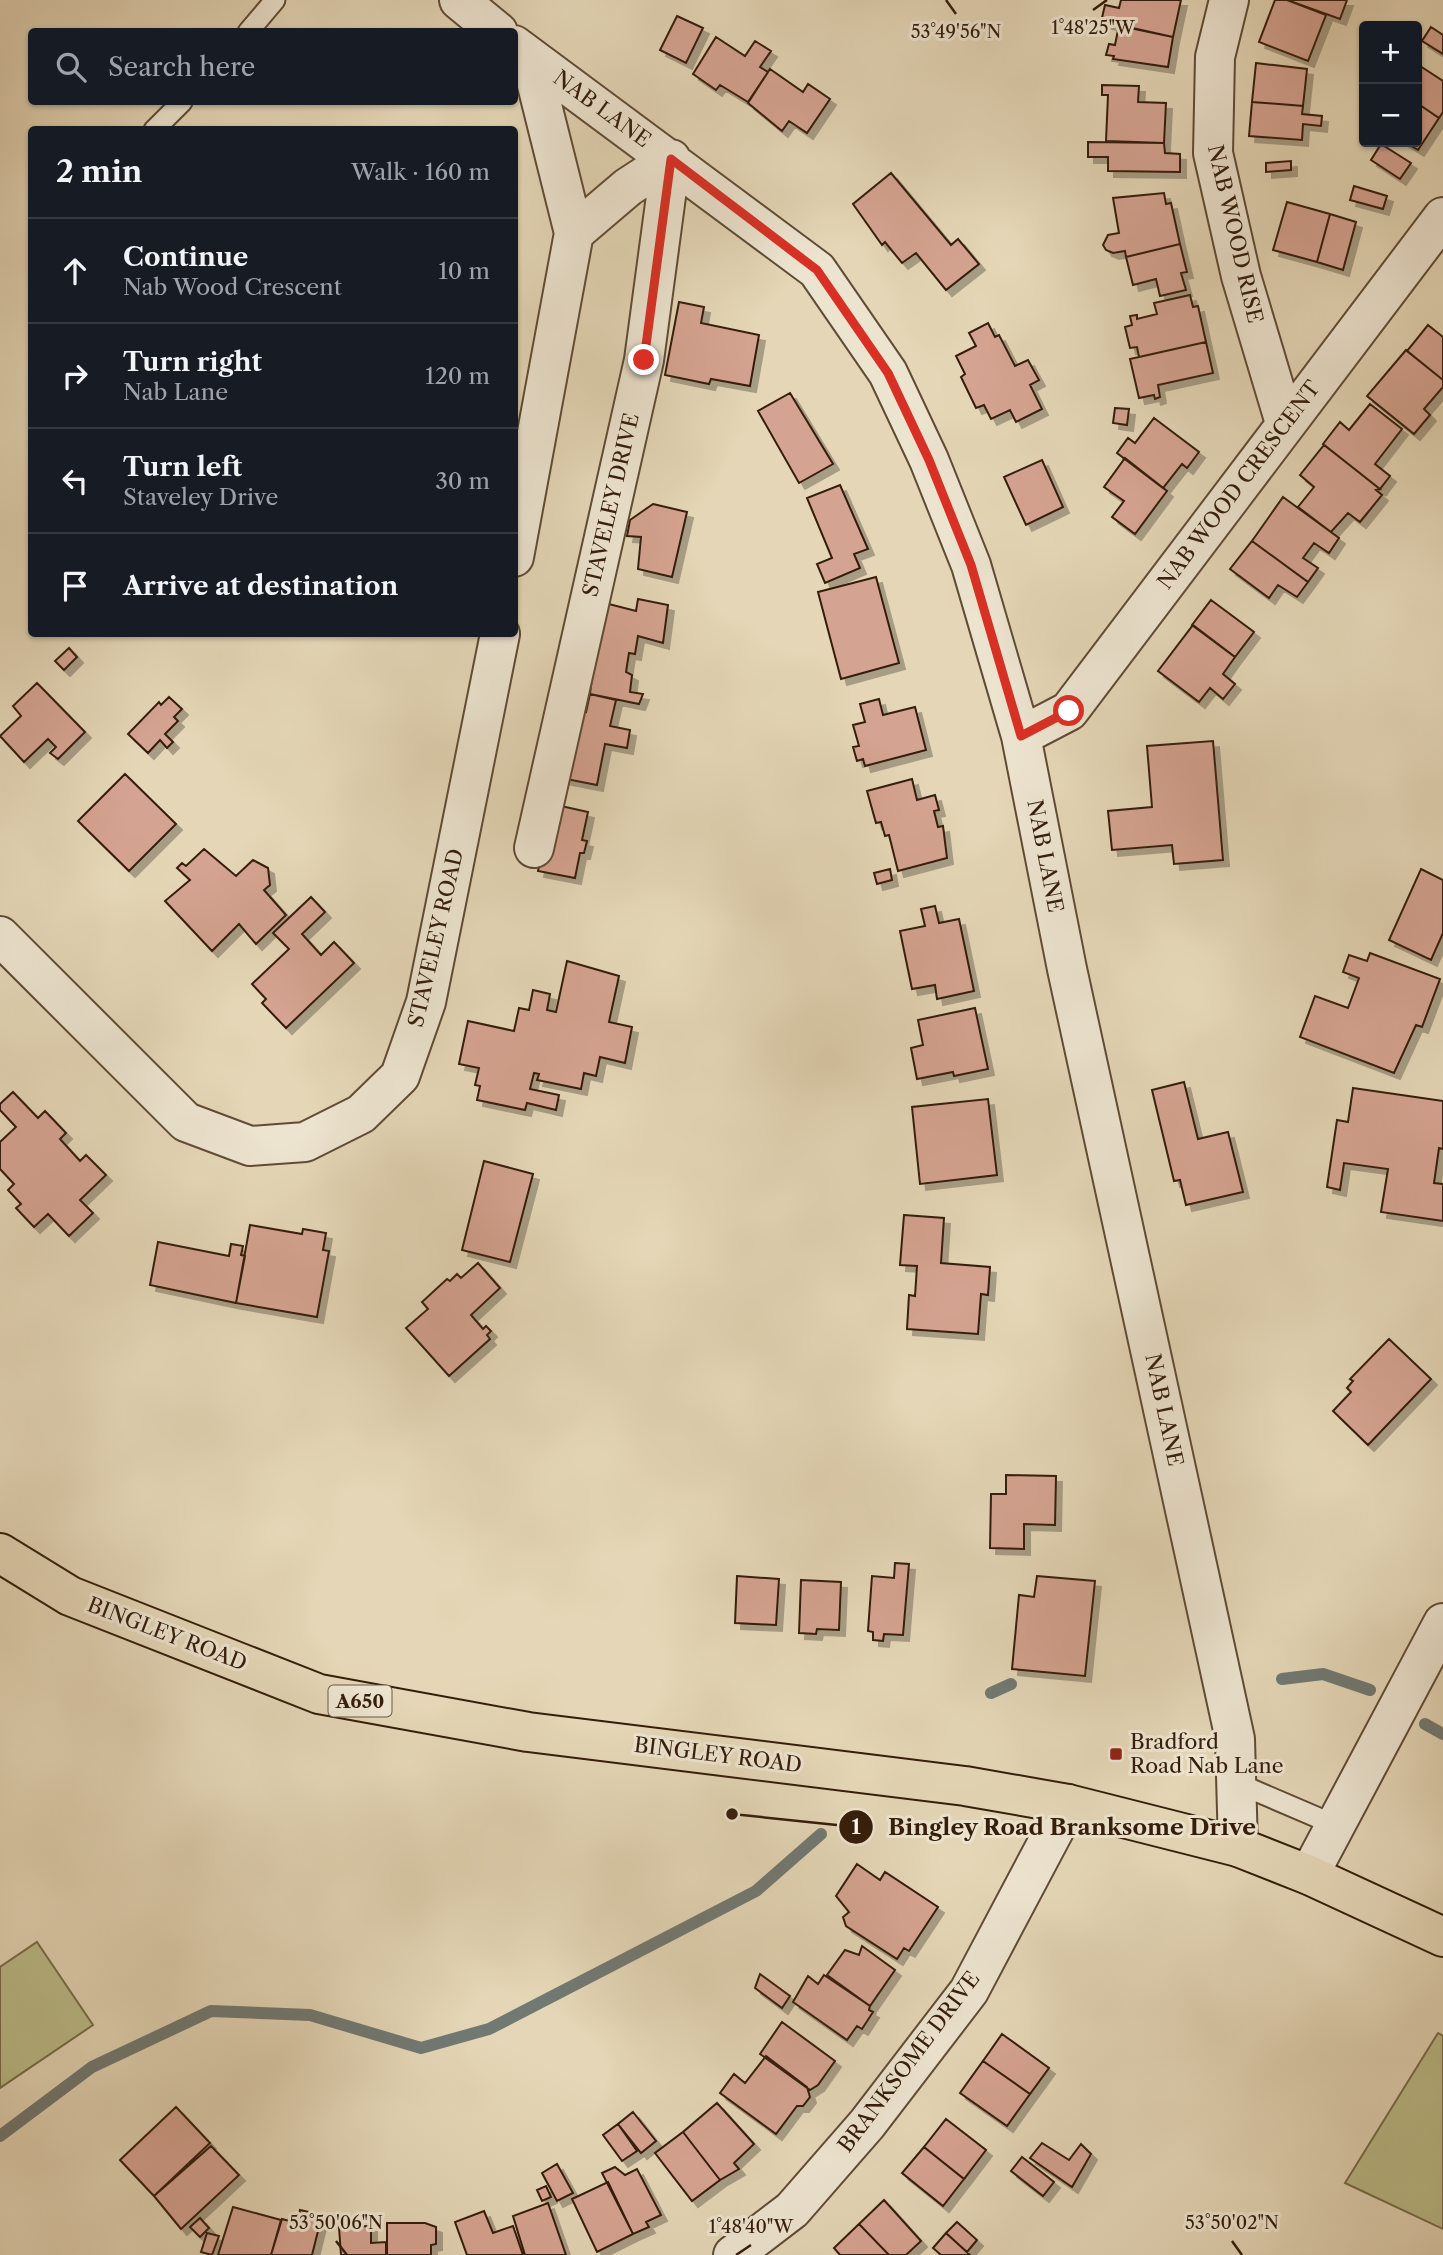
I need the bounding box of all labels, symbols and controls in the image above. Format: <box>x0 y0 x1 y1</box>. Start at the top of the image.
text: 1°48'25"W <box>1051 17 1136 39</box>
text: 53°49'56"N <box>911 21 1002 43</box>
map controls <box>1359 21 1422 147</box>
button: + <box>1359 21 1422 84</box>
search box <box>28 28 518 105</box>
icon: search <box>52 48 90 86</box>
text: Search here <box>108 51 255 83</box>
street label: NAB LANE <box>549 65 656 152</box>
button: − <box>1359 84 1422 147</box>
street label: NAB WOOD RISE <box>1203 142 1268 325</box>
text: 2 min <box>56 153 142 190</box>
text: Walk · 160 m <box>351 158 490 186</box>
text: Continue <box>123 241 248 273</box>
icon: ahead <box>56 252 94 290</box>
text: 10 m <box>438 257 490 285</box>
text: Nab Wood Crescent <box>123 273 342 301</box>
route end <box>628 344 659 375</box>
text: Turn right <box>123 346 262 378</box>
icon: right <box>56 357 94 395</box>
text: 120 m <box>425 362 490 390</box>
street label: NAB WOOD CRESCENT <box>1152 375 1325 594</box>
text: Nab Lane <box>123 378 228 406</box>
street label: STAVELEY DRIVE <box>577 411 644 599</box>
text: Turn left <box>123 451 242 483</box>
icon: left <box>56 462 94 500</box>
text: 30 m <box>435 467 490 495</box>
text: Staveley Drive <box>123 483 278 511</box>
icon: arrive <box>56 567 94 605</box>
text: Arrive at destination <box>123 570 398 602</box>
route start <box>1053 695 1084 726</box>
street label: NAB LANE <box>1022 797 1069 914</box>
street label: STAVELEY ROAD <box>403 846 468 1030</box>
street label: NAB LANE <box>1140 1351 1189 1468</box>
street label: BINGLEY ROAD <box>84 1592 251 1675</box>
road number: A650 <box>328 1686 392 1716</box>
place label: Bradford Road Nab Lane <box>1130 1729 1283 1778</box>
street label: BINGLEY ROAD <box>633 1732 803 1777</box>
marker: Bradford Road Nab Lane <box>1108 1746 1124 1762</box>
callout: Bingley Road Branksome Drive <box>839 1805 1271 1849</box>
text: Bingley Road Branksome Drive <box>888 1813 1256 1841</box>
text: 1 <box>851 1814 861 1839</box>
street label: BRANKSOME DRIVE <box>832 1966 985 2157</box>
text: 53°50'06"N <box>289 2212 383 2234</box>
text: 53°50'02"N <box>1185 2212 1279 2234</box>
text: 1°48'40"W <box>709 2216 794 2238</box>

